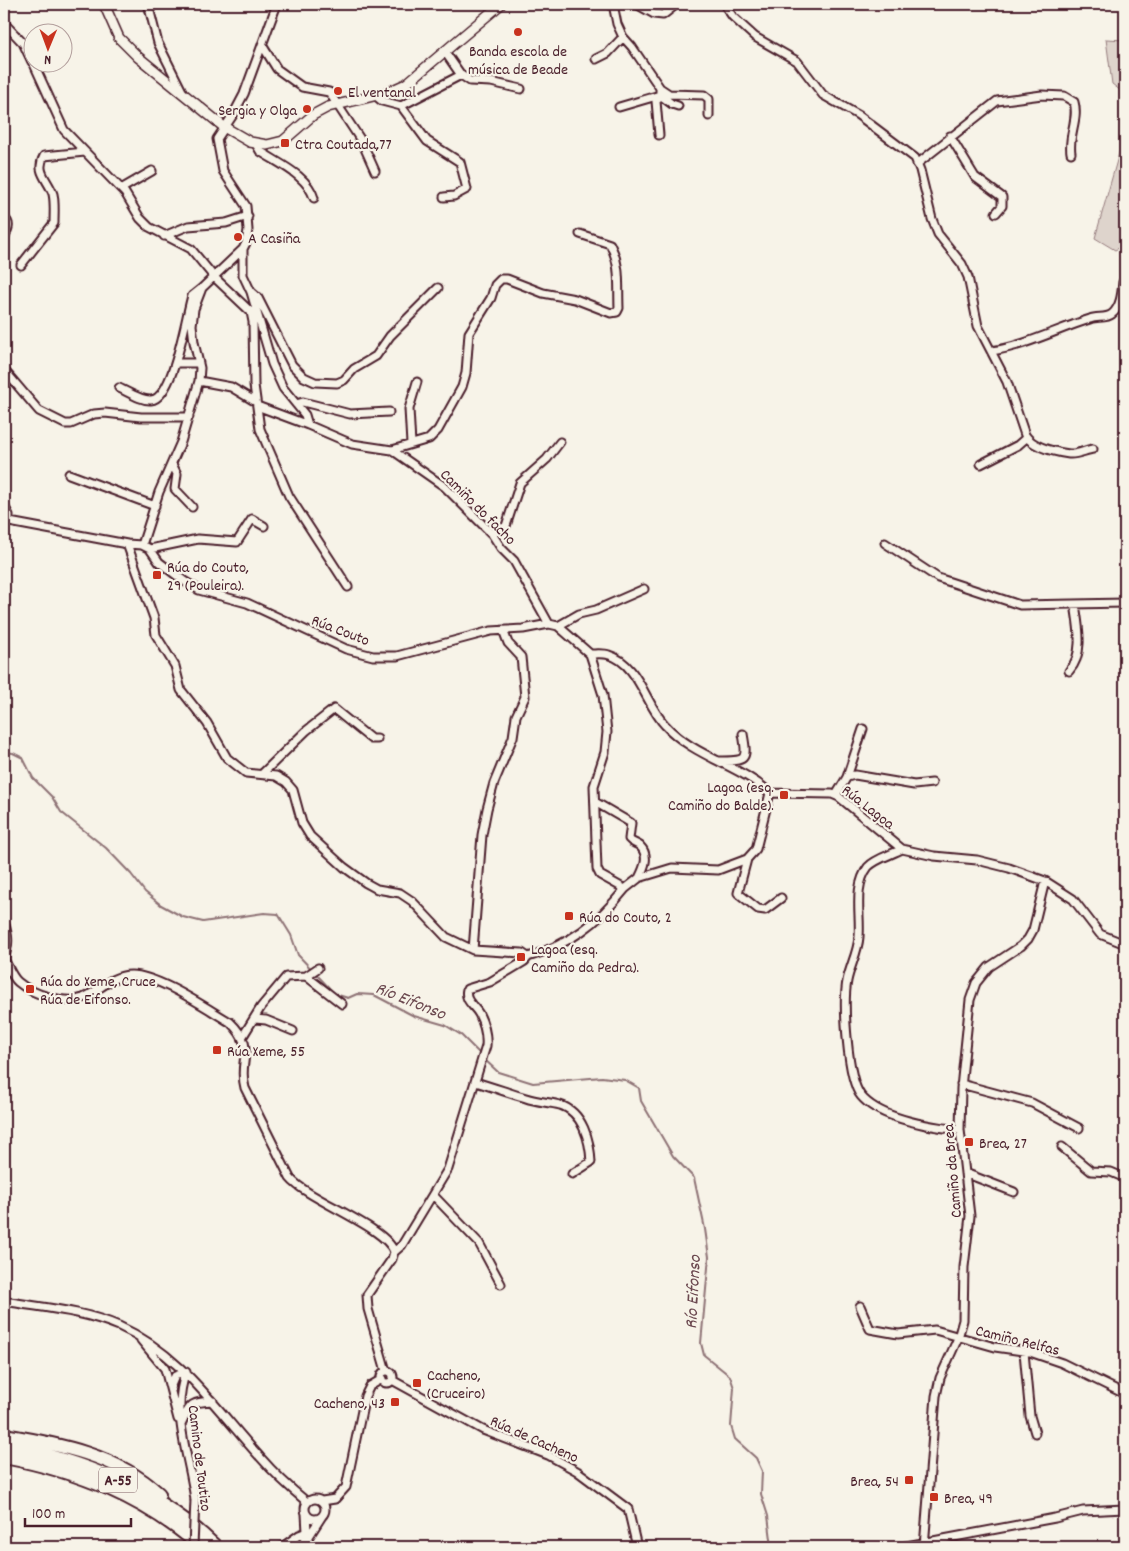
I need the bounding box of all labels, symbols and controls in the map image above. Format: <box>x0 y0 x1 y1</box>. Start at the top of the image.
north arrow <box>22 22 72 72</box>
marker: Banda escola de música de Beade <box>512 26 524 38</box>
place label: Banda escola de música de Beade <box>468 41 568 82</box>
text: N <box>44 49 51 69</box>
place label: El ventanal <box>348 82 416 105</box>
marker: El ventanal <box>332 85 344 97</box>
place label: Sergia y Olga <box>218 100 297 123</box>
marker: Sergia y Olga <box>301 103 313 115</box>
place label: Ctra Coutada,77 <box>295 134 392 157</box>
marker: Ctra Coutada,77 <box>279 137 291 149</box>
place label: A Casiña <box>248 228 301 251</box>
marker: A Casiña <box>232 231 244 243</box>
street label: Camiño do facho <box>434 464 521 551</box>
place label: Rúa do Couto, 29 (Pouleira). <box>167 557 249 598</box>
marker: Rúa do Couto, 29 (Pouleira). <box>151 569 163 581</box>
street label: Rúa Couto <box>308 610 373 653</box>
place label: Lagoa (esq. Camiño do Balde). <box>668 777 774 818</box>
street label: Rúa Lagoa <box>836 780 899 836</box>
marker: Lagoa (esq. Camiño do Balde). <box>778 789 790 801</box>
place label: Rúa do Couto, 2 <box>579 907 672 930</box>
marker: Rúa do Couto, 2 <box>563 910 575 922</box>
place label: Lagoa (esq. Camiño da Pedra). <box>531 939 639 980</box>
marker: Lagoa (esq. Camiño da Pedra). <box>515 951 527 963</box>
place label: Rúa do Xeme, Cruce Rúa de Eifonso. <box>40 971 156 1012</box>
water label: Río Eifonso <box>371 977 450 1028</box>
marker: Rúa do Xeme, Cruce Rúa de Eifonso. <box>24 983 36 995</box>
place label: Rúa Xeme, 55 <box>227 1041 305 1064</box>
marker: Rúa Xeme, 55 <box>211 1044 223 1056</box>
street label: Camiño da Brea <box>938 1122 969 1219</box>
place label: Brea, 27 <box>979 1133 1027 1156</box>
marker: Brea, 27 <box>963 1136 975 1148</box>
water label: Río Eifonso <box>680 1254 709 1330</box>
street label: Camiño Relfas <box>973 1320 1062 1363</box>
place label: Cacheno, (Cruceiro) <box>427 1365 485 1406</box>
marker: Cacheno, (Cruceiro) <box>411 1377 423 1389</box>
place label: Cacheno, 43 <box>314 1393 385 1416</box>
marker: Cacheno, 43 <box>389 1396 401 1408</box>
street label: Camino de Toutizo <box>181 1404 216 1513</box>
street label: Rúa de Cacheno <box>486 1410 582 1470</box>
road number: A-55 <box>99 1468 137 1492</box>
place label: Brea, 54 <box>850 1471 899 1494</box>
marker: Brea, 54 <box>903 1474 915 1486</box>
place label: Brea, 49 <box>944 1488 993 1511</box>
marker: Brea, 49 <box>928 1491 940 1503</box>
scale bar <box>25 1496 131 1528</box>
text: 100 m <box>32 1504 65 1526</box>

